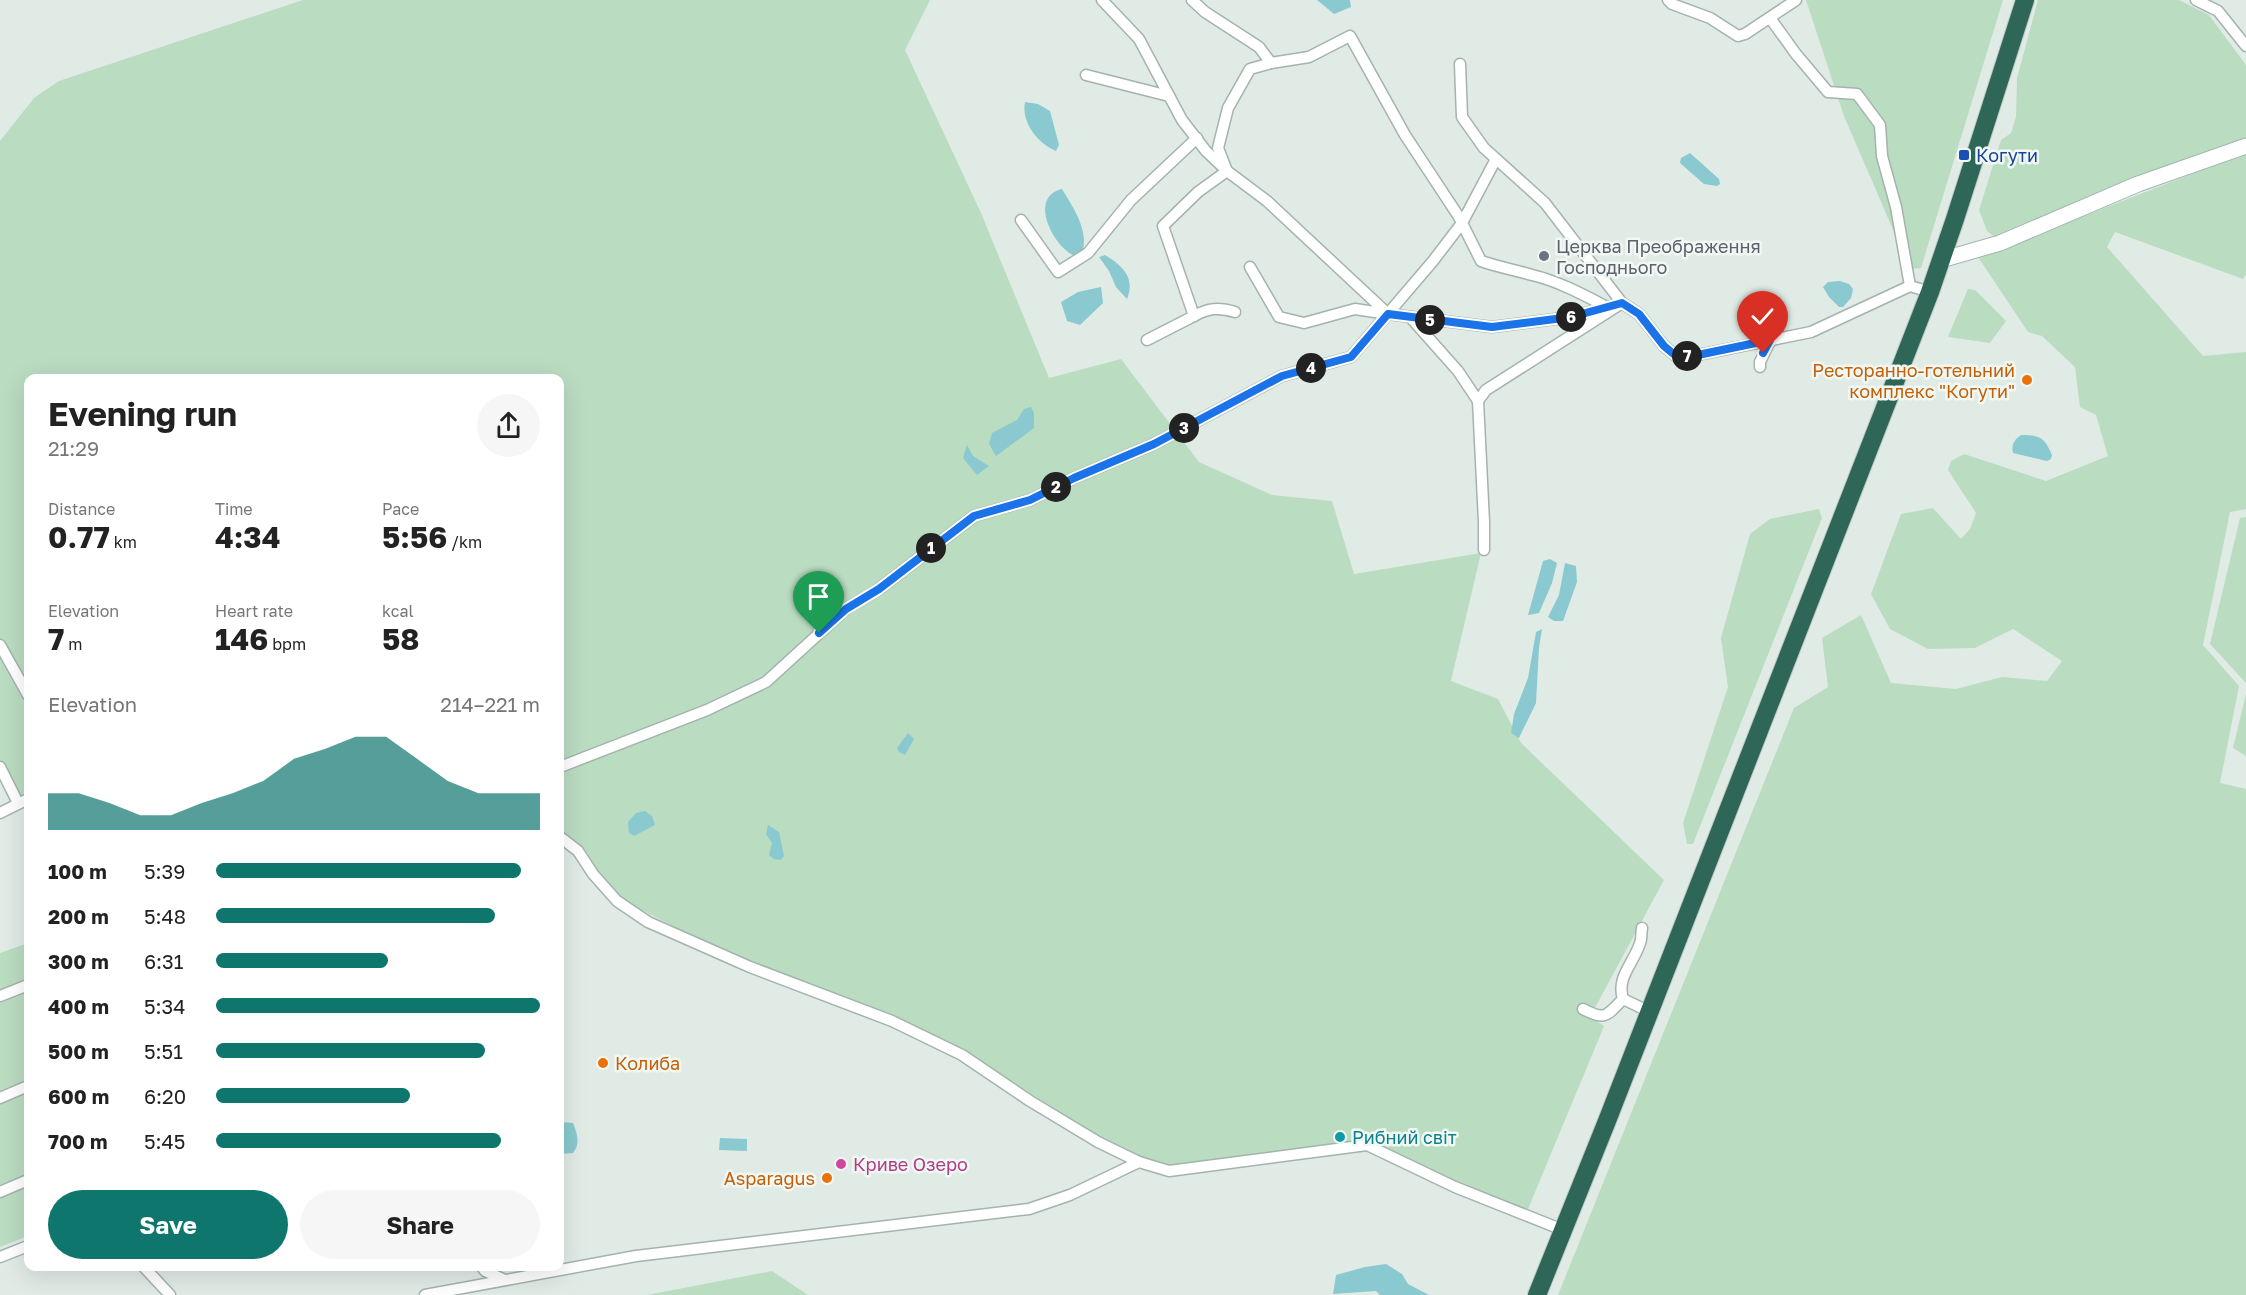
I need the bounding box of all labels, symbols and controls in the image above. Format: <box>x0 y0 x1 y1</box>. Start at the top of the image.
place label: Когути <box>1976 144 2038 166</box>
marker: Когути <box>1957 148 1971 162</box>
place label: Церква Преображення Господнього <box>1556 235 1761 278</box>
marker: Церква Преображення Господнього <box>1537 249 1551 263</box>
pin <box>1737 291 1788 353</box>
icon: check <box>1746 300 1779 333</box>
pin: 6 <box>1556 302 1586 332</box>
pin: 5 <box>1415 305 1445 335</box>
text: 6 <box>1566 307 1576 327</box>
text: 5 <box>1425 310 1435 330</box>
pin: 7 <box>1672 341 1702 371</box>
text: 7 <box>1683 346 1691 366</box>
pin: 4 <box>1296 353 1326 383</box>
text: 4 <box>1306 358 1316 378</box>
place label: Ресторанно-готельний комплекс "Когути" <box>1812 359 2015 402</box>
marker: Ресторанно-готельний комплекс "Когути" <box>2020 373 2034 387</box>
text: Evening run <box>48 394 237 433</box>
button: share <box>477 394 540 457</box>
pin: 3 <box>1169 413 1199 443</box>
text: 3 <box>1179 418 1189 438</box>
text: 21:29 <box>48 436 99 460</box>
pin: 2 <box>1041 472 1071 502</box>
text: 2 <box>1051 477 1061 497</box>
text: Distance <box>48 499 115 519</box>
text: Time <box>215 499 253 519</box>
text: Pace <box>382 499 419 519</box>
text: 0.77 <box>48 519 110 555</box>
text: 4:34 <box>215 519 280 555</box>
text: 5:56 <box>382 519 447 555</box>
text: km <box>110 532 137 552</box>
text: /km <box>447 532 482 552</box>
pin: 1 <box>916 533 946 563</box>
text: 1 <box>927 538 935 558</box>
pin <box>793 571 844 633</box>
icon: arrive <box>802 580 835 613</box>
text: Elevation <box>48 601 119 621</box>
text: Heart rate <box>215 601 293 621</box>
text: kcal <box>382 601 414 621</box>
text: 7 <box>48 621 64 657</box>
text: 146 <box>215 621 268 657</box>
text: 58 <box>382 621 420 657</box>
text: m <box>64 634 83 654</box>
text: bpm <box>268 634 306 654</box>
text: Elevation <box>48 692 137 716</box>
text: 214–221 m <box>440 692 540 716</box>
text: 100 m <box>48 859 107 883</box>
text: 5:39 <box>144 859 185 883</box>
text: 200 m <box>48 904 109 928</box>
text: 5:48 <box>144 904 186 928</box>
text: 300 m <box>48 949 109 973</box>
text: 6:31 <box>144 949 184 973</box>
text: 400 m <box>48 994 109 1018</box>
text: 5:34 <box>144 994 186 1018</box>
text: 500 m <box>48 1039 109 1063</box>
text: 5:51 <box>144 1039 183 1063</box>
place label: Колиба <box>615 1052 680 1074</box>
marker: Колиба <box>596 1056 610 1070</box>
text: 600 m <box>48 1084 109 1108</box>
text: 6:20 <box>144 1084 186 1108</box>
place label: Рибний світ <box>1352 1126 1457 1148</box>
text: 700 m <box>48 1129 107 1153</box>
text: 5:45 <box>144 1129 185 1153</box>
marker: Рибний світ <box>1333 1130 1347 1144</box>
place label: Криве Озеро <box>853 1153 968 1175</box>
marker: Криве Озеро <box>834 1157 848 1171</box>
place label: Asparagus <box>724 1167 815 1189</box>
marker: Asparagus <box>820 1171 834 1185</box>
button: Save <box>48 1190 288 1259</box>
button: Share <box>300 1190 540 1259</box>

